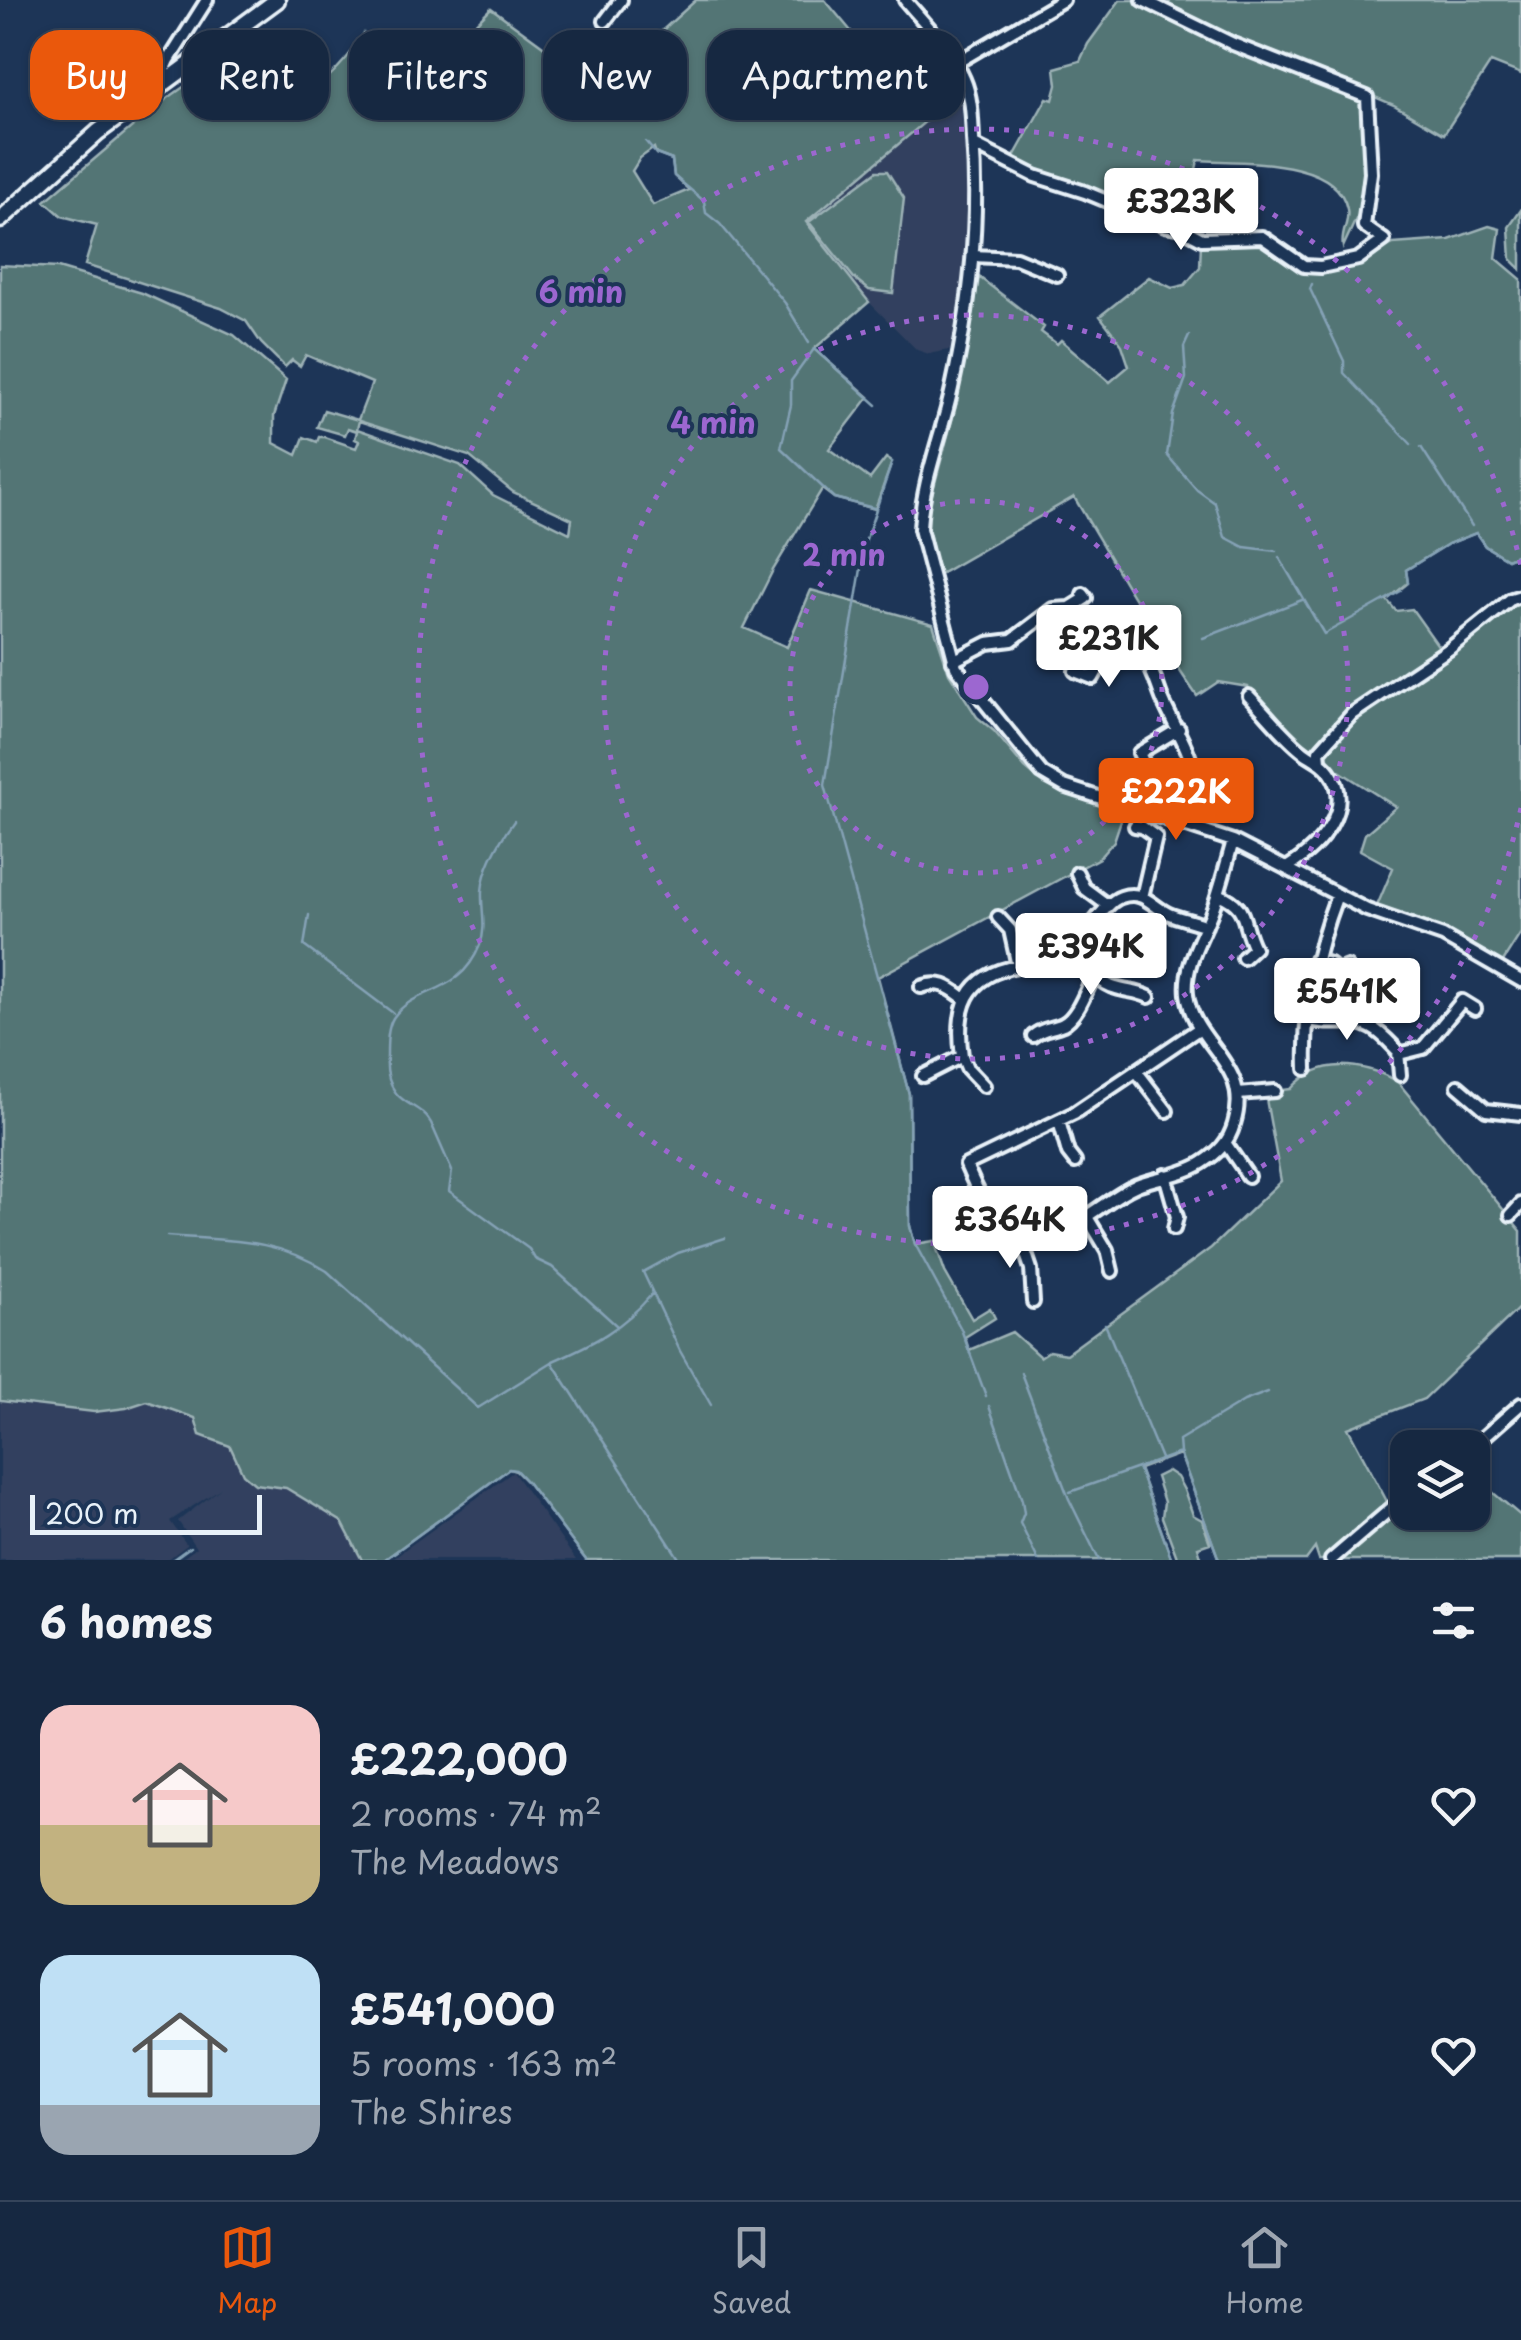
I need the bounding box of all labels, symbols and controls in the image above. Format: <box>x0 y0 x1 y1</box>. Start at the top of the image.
chip: Buy <box>30 30 163 120</box>
chip: Rent <box>183 30 329 120</box>
chip: Filters <box>349 30 523 120</box>
chip: New <box>543 30 687 120</box>
chip: Apartment <box>707 30 964 120</box>
pin: £323K <box>1111 168 1251 253</box>
text: £323K <box>1126 176 1236 224</box>
text: 6 min <box>539 268 623 313</box>
text: 4 min <box>670 399 756 444</box>
text: 2 min <box>802 531 886 576</box>
pin: £231K <box>1039 605 1179 690</box>
text: £231K <box>1058 613 1160 661</box>
centre of rings <box>958 669 994 705</box>
pin: £222K <box>1106 758 1246 843</box>
text: £222K <box>1121 766 1231 814</box>
pin: £394K <box>1021 913 1161 998</box>
text: £394K <box>1038 921 1144 969</box>
pin: £541K <box>1277 958 1417 1043</box>
text: £541K <box>1296 966 1398 1014</box>
pin: £364K <box>940 1186 1080 1271</box>
text: £364K <box>954 1194 1066 1242</box>
map controls <box>1390 1430 1490 1530</box>
button: layers <box>1390 1430 1490 1530</box>
scale bar <box>30 1490 262 1534</box>
text: 200 m <box>45 1491 138 1534</box>
text: 6 homes <box>40 1589 213 1652</box>
icon: filters <box>1426 1593 1481 1648</box>
text: £222,000 <box>350 1726 568 1789</box>
icon: home <box>120 1745 240 1865</box>
icon: heart <box>1426 1778 1481 1833</box>
text: 2 rooms · 74 m² <box>350 1789 602 1837</box>
text: The Meadows <box>350 1837 559 1885</box>
text: £541,000 <box>350 1976 555 2039</box>
icon: home <box>120 1995 240 2115</box>
icon: heart <box>1426 2028 1481 2083</box>
text: 5 rooms · 163 m² <box>350 2039 617 2087</box>
text: The Shires <box>350 2087 513 2135</box>
tab: Map <box>217 2220 277 2323</box>
tab: Saved <box>712 2220 791 2323</box>
tab: Home <box>1226 2220 1304 2323</box>

